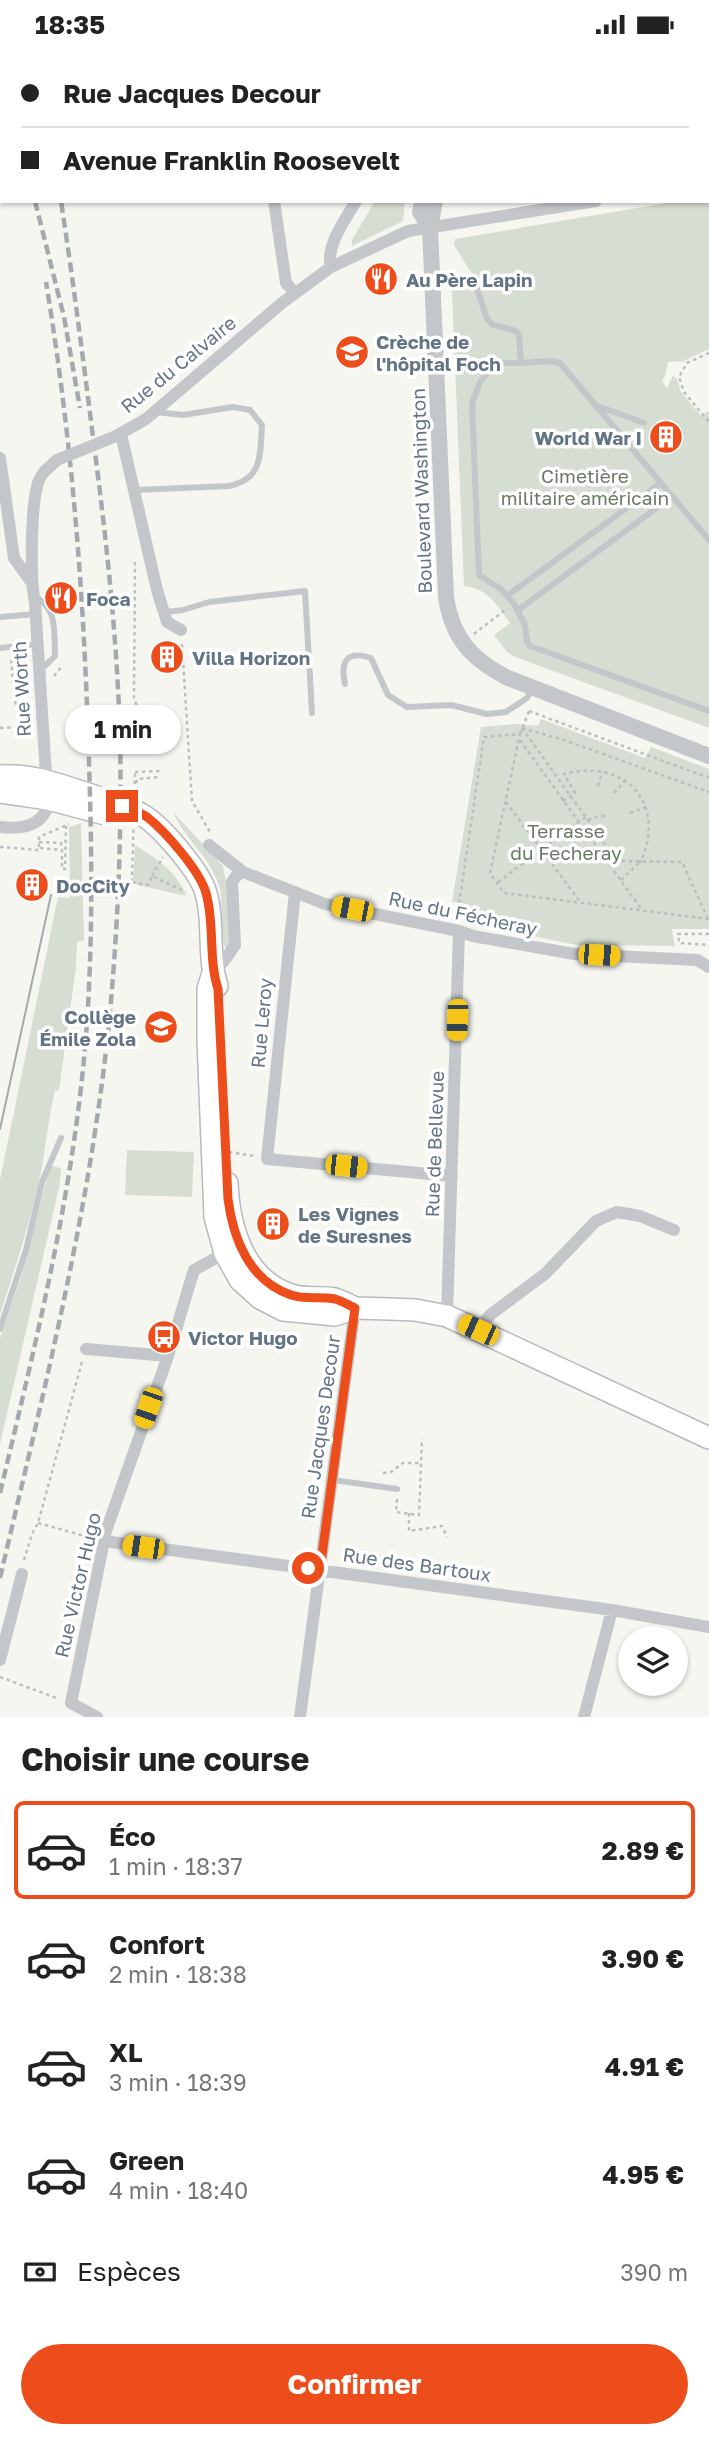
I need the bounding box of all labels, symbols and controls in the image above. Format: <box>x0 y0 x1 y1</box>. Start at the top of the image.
text: 18:35 <box>35 9 105 40</box>
text: Rue Jacques Decour <box>63 78 321 109</box>
text: Avenue Franklin Roosevelt <box>63 145 400 176</box>
restaurant icon: Au Père Lapin <box>362 260 400 298</box>
place label: Au Père Lapin <box>406 268 533 291</box>
street label: Rue du Calvaire <box>116 311 240 417</box>
place label: Crèche de l'hôpital Foch <box>376 330 501 375</box>
school or university icon: Crèche de l'hôpital Foch <box>333 333 371 371</box>
street label: Boulevard Washington <box>406 388 436 594</box>
building icon: World War I <box>647 418 685 456</box>
place label: World War I <box>535 426 642 449</box>
park label: Cimetière militaire américain <box>501 464 669 509</box>
restaurant icon: Foca <box>42 579 80 617</box>
place label: Foca <box>86 587 130 610</box>
building icon: Villa Horizon <box>148 638 186 676</box>
street label: Rue Worth <box>7 641 35 737</box>
place label: Villa Horizon <box>192 646 310 669</box>
callout: 1 min <box>64 705 180 753</box>
text: 1 min <box>94 715 152 743</box>
route end <box>106 790 138 822</box>
park label: Terrasse du Fecheray <box>510 819 622 864</box>
building icon: DocCity <box>13 866 51 904</box>
place label: DocCity <box>56 874 130 897</box>
street label: Rue du Fécheray <box>387 886 540 940</box>
car <box>330 895 375 923</box>
car <box>578 943 621 967</box>
street label: Rue Leroy <box>246 977 276 1069</box>
car <box>446 999 469 1041</box>
place label: Collège Émile Zola <box>40 1005 136 1050</box>
school or university icon: Collège Émile Zola <box>142 1008 180 1046</box>
street label: Rue de Bellevue <box>420 1070 448 1218</box>
car <box>325 1153 368 1179</box>
place label: Les Vignes de Suresnes <box>298 1202 412 1247</box>
building icon: Les Vignes de Suresnes <box>254 1205 292 1243</box>
car <box>455 1312 502 1348</box>
bus stop icon: Victor Hugo <box>145 1318 183 1356</box>
place label: Victor Hugo <box>188 1326 298 1349</box>
street label: Rue Jacques Decour <box>296 1333 344 1520</box>
car <box>132 1385 165 1431</box>
street label: Rue Victor Hugo <box>49 1510 105 1660</box>
car <box>121 1534 166 1560</box>
street label: Rue des Bartoux <box>341 1542 493 1586</box>
route start <box>292 1552 324 1584</box>
map controls <box>618 1626 688 1696</box>
button: layers <box>618 1626 688 1696</box>
text: Choisir une course <box>21 1740 309 1778</box>
icon: car <box>25 1819 88 1882</box>
text: Éco <box>109 1821 156 1852</box>
text: 2.89 € <box>602 1835 684 1866</box>
text: 1 min · 18:37 <box>109 1852 243 1880</box>
icon: car <box>25 1927 88 1990</box>
text: Confort <box>109 1929 205 1960</box>
text: 3.90 € <box>602 1943 684 1974</box>
text: 2 min · 18:38 <box>109 1960 247 1988</box>
icon: car <box>25 2035 88 2098</box>
text: XL <box>109 2037 143 2068</box>
text: 4.91 € <box>605 2051 684 2082</box>
text: 3 min · 18:39 <box>109 2068 247 2096</box>
icon: car <box>25 2143 88 2206</box>
text: Green <box>109 2145 184 2176</box>
text: 4.95 € <box>602 2159 684 2190</box>
text: 4 min · 18:40 <box>109 2176 248 2204</box>
icon: cash <box>21 2253 59 2291</box>
text: Espèces <box>77 2256 181 2287</box>
text: 390 m <box>620 2258 688 2286</box>
button: Confirmer <box>21 2344 688 2424</box>

